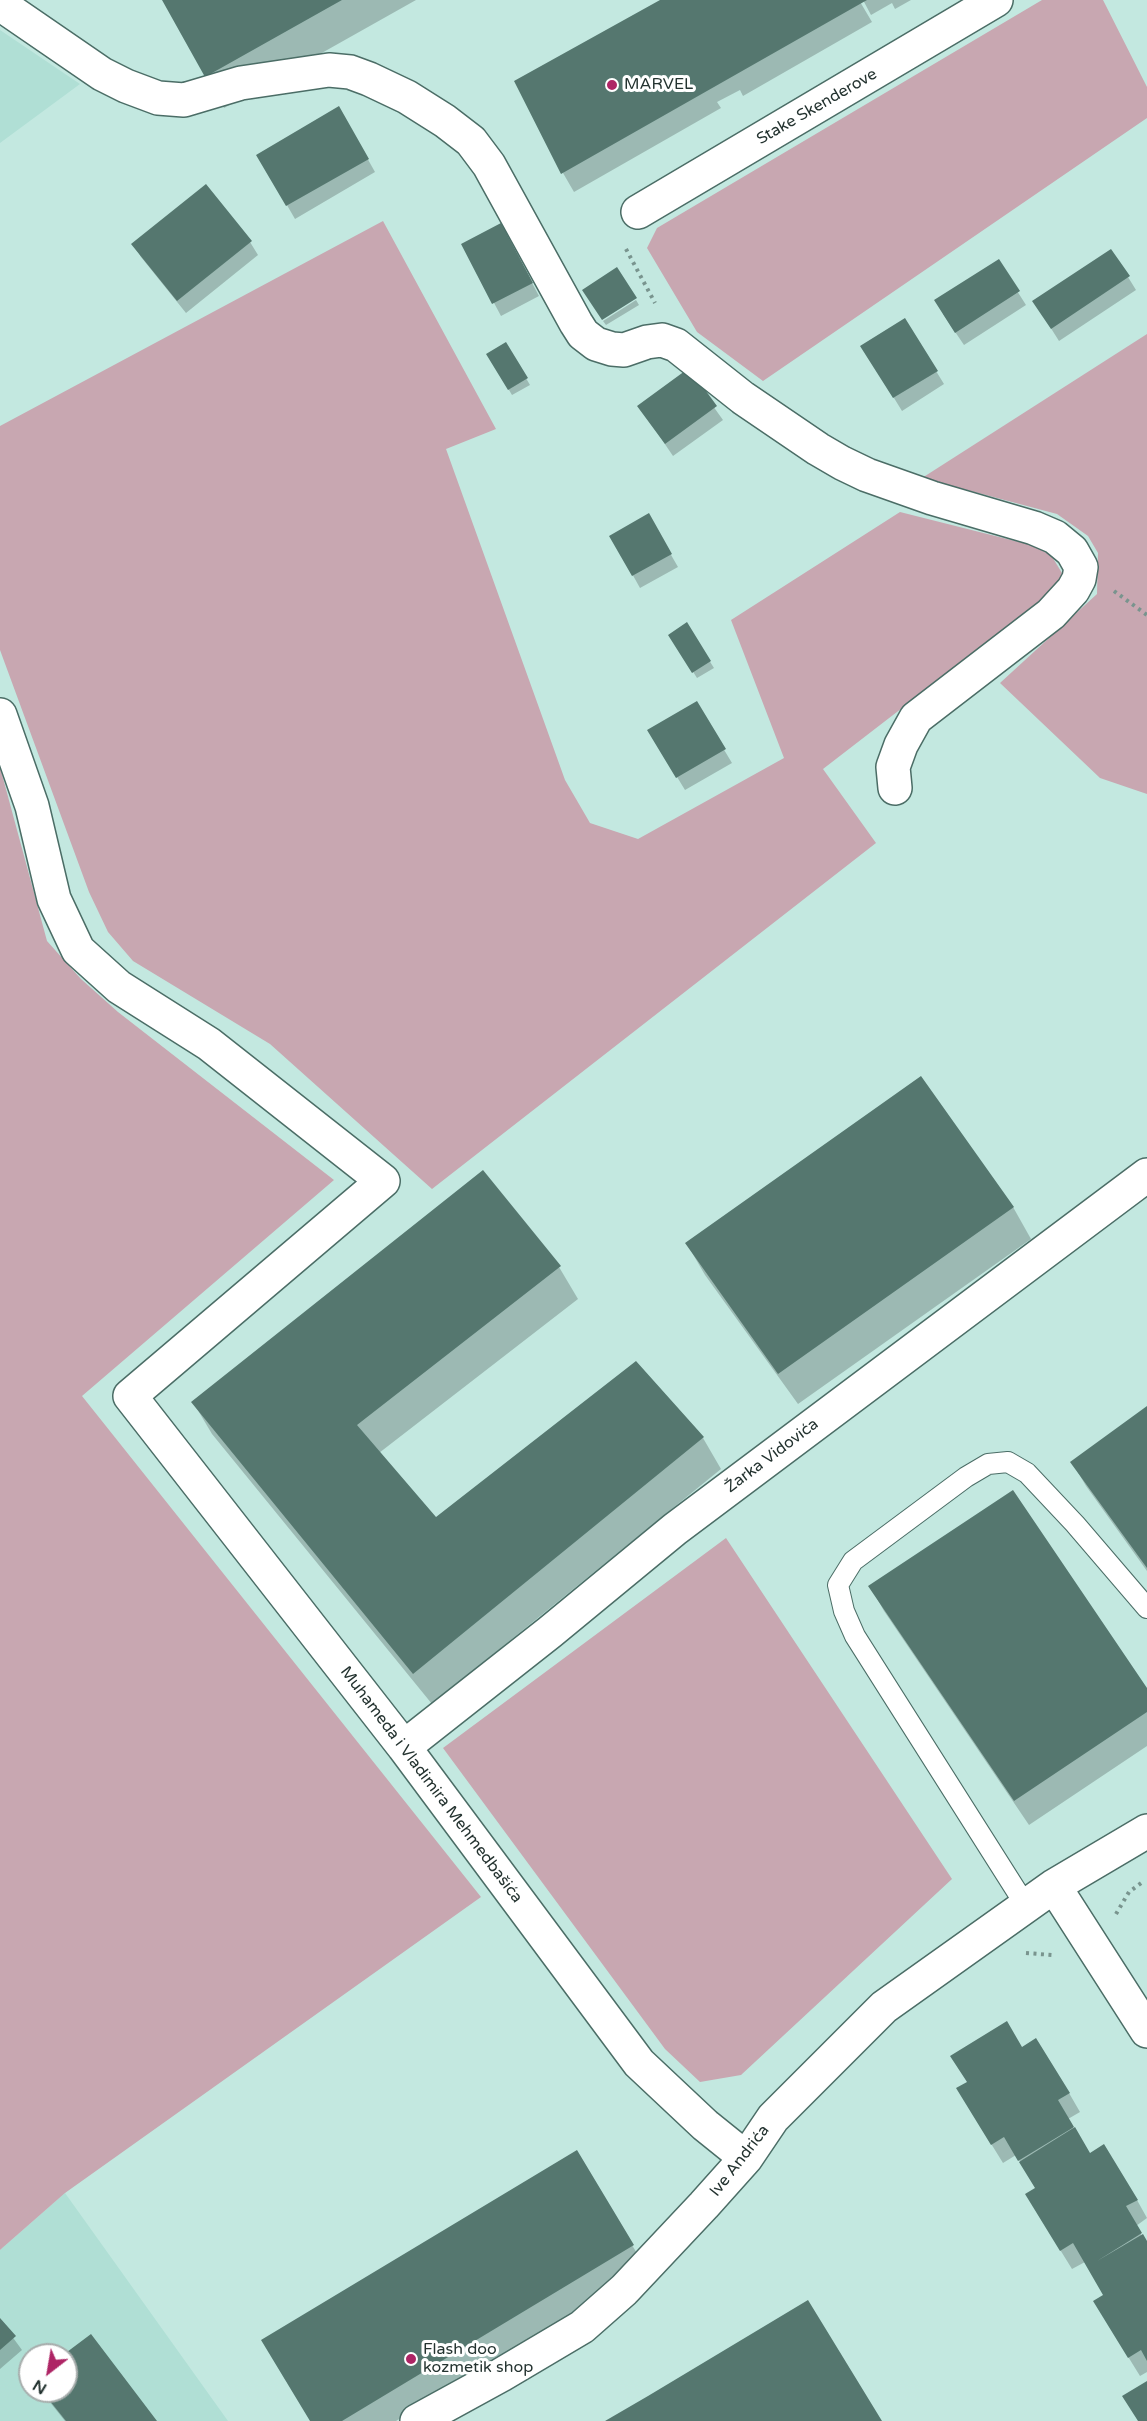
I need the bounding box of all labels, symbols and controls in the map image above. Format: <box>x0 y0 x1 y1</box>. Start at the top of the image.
street label: Stake Skenderove <box>753 65 881 149</box>
place label: MARVEL <box>624 75 693 95</box>
marker: MARVEL <box>605 78 619 92</box>
street label: Žarka Vidovića <box>722 1415 822 1497</box>
street label: Muhameda i Vladimira Mehmedbašića <box>336 1663 526 1907</box>
street label: Ive Andrića <box>706 2121 774 2201</box>
place label: Flash doo kozmetik shop <box>423 2340 533 2378</box>
north arrow <box>18 2343 78 2403</box>
marker: Flash doo kozmetik shop <box>404 2352 418 2366</box>
text: N <box>29 2375 50 2399</box>

